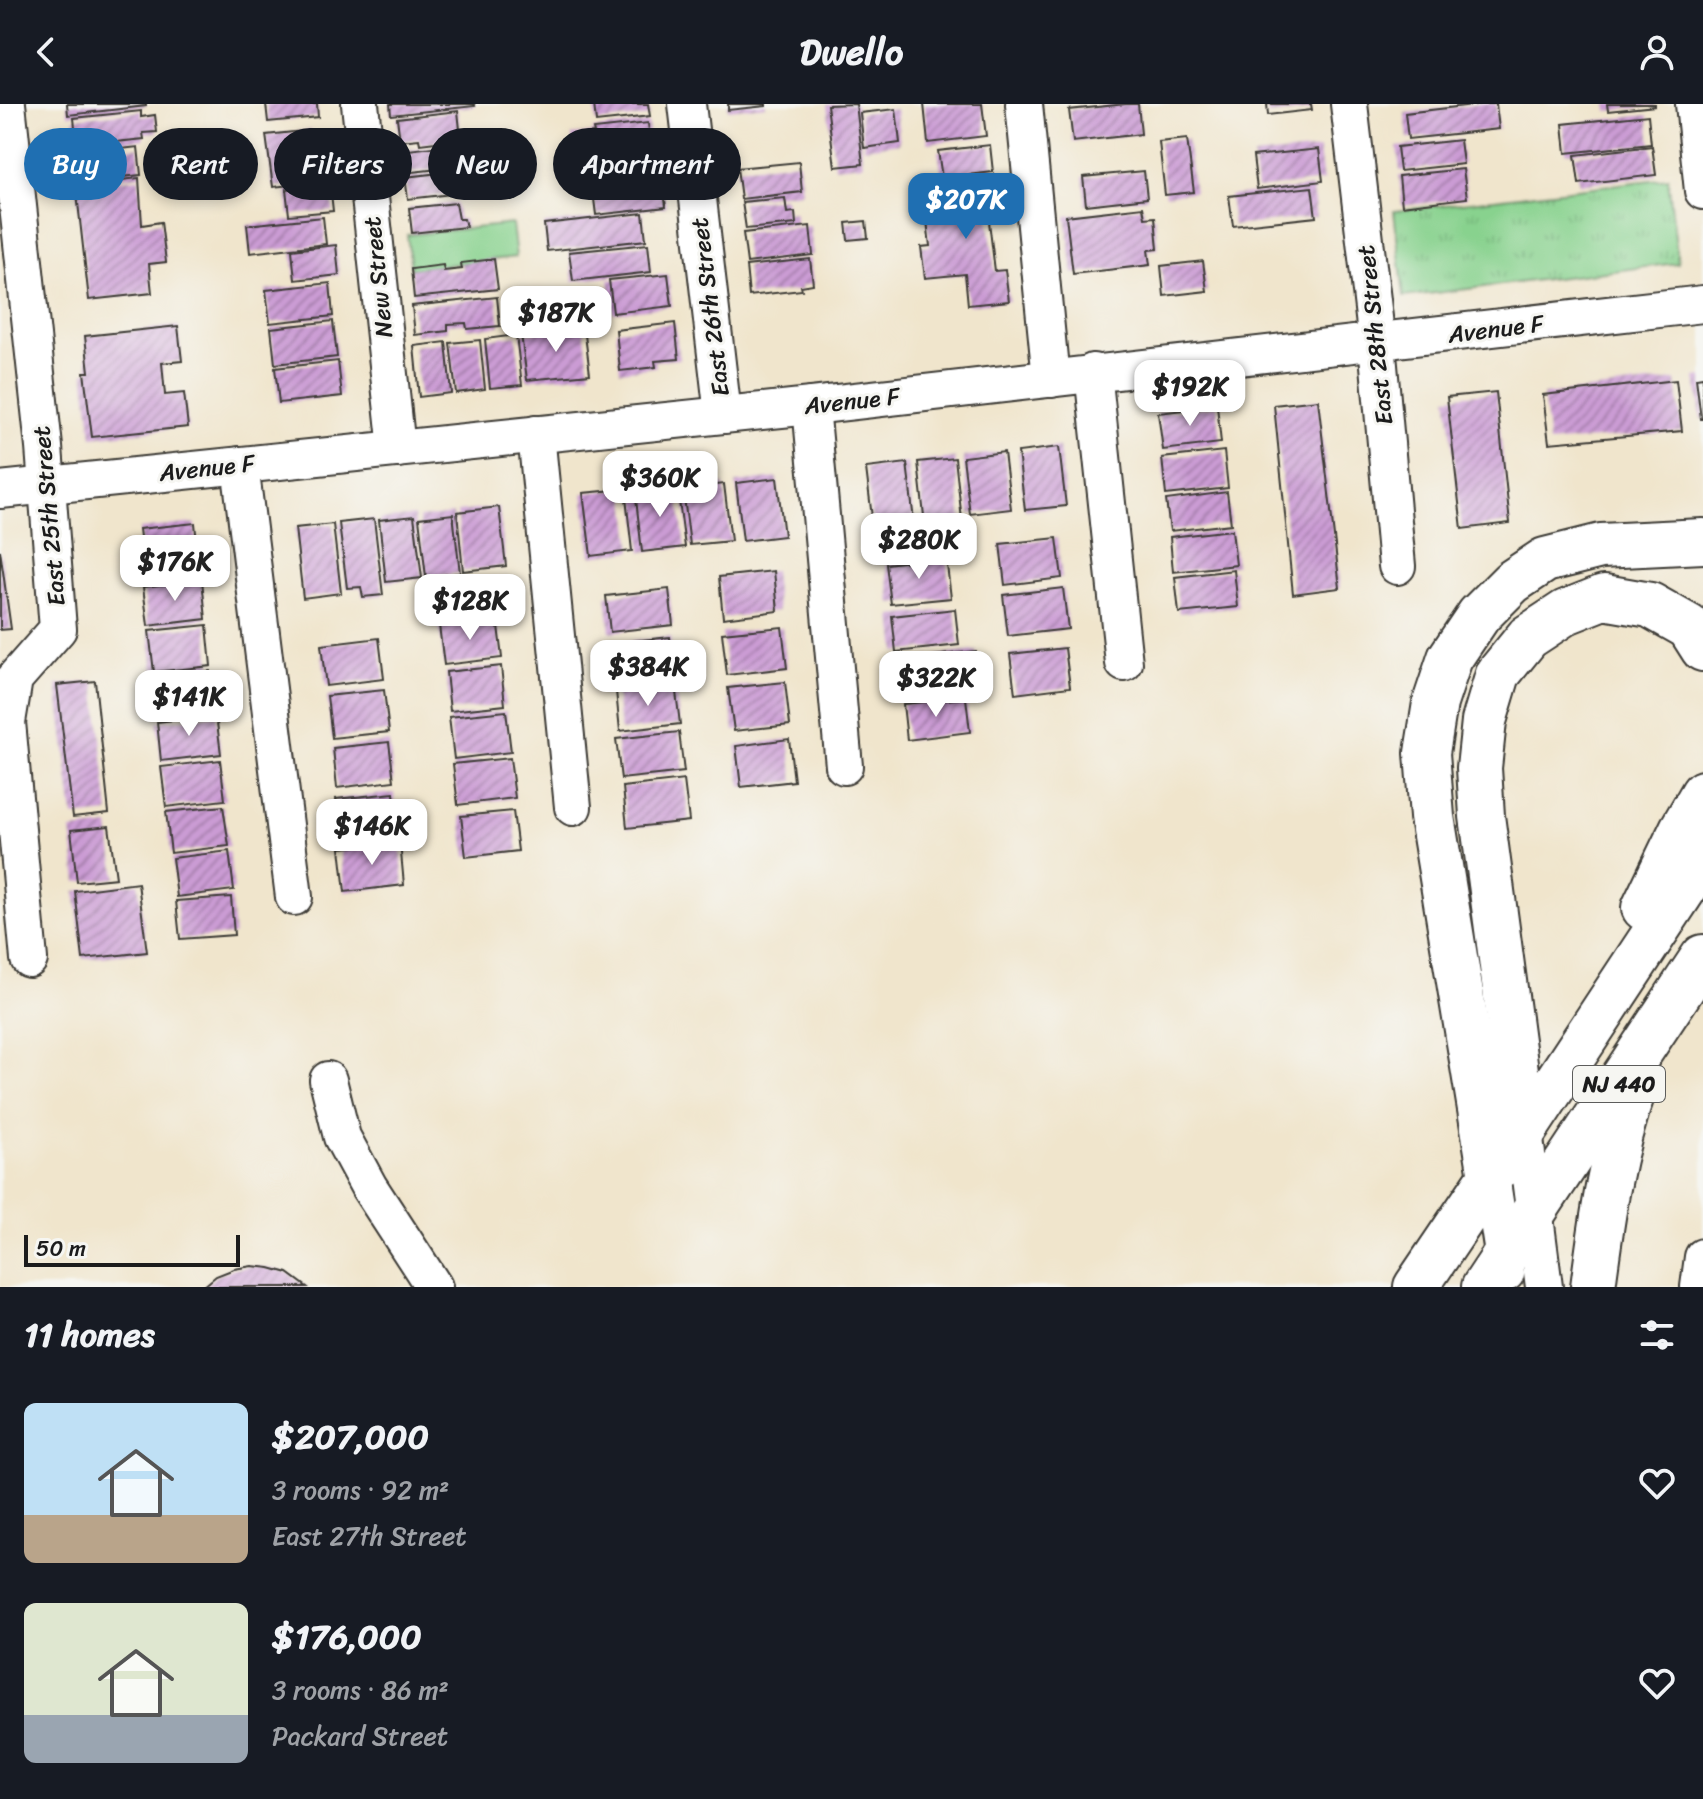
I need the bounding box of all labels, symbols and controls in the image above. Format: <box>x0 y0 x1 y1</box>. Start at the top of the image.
text: Dwello <box>800 20 903 84</box>
icon: back <box>24 30 68 74</box>
icon: person <box>1635 30 1679 74</box>
chip: Buy <box>24 128 127 200</box>
chip: Rent <box>143 128 258 200</box>
chip: Filters <box>274 128 412 200</box>
chip: New <box>428 128 537 200</box>
chip: Apartment <box>553 128 741 200</box>
pin: $207K <box>910 173 1022 241</box>
text: $207K <box>926 176 1006 222</box>
street label: New Street <box>351 214 405 340</box>
street label: East 26th Street <box>678 215 742 399</box>
street label: East 28th Street <box>1345 243 1405 427</box>
pin: $187K <box>500 286 612 354</box>
text: $187K <box>519 289 593 335</box>
street label: Avenue F <box>1445 302 1547 356</box>
pin: $192K <box>1134 360 1246 428</box>
text: $192K <box>1152 363 1228 409</box>
street label: Avenue F <box>801 375 903 427</box>
street label: East 25th Street <box>20 424 78 608</box>
street label: Avenue F <box>156 442 258 494</box>
pin: $360K <box>604 451 716 519</box>
text: $360K <box>621 454 699 500</box>
pin: $280K <box>863 513 975 581</box>
text: $280K <box>879 516 959 562</box>
pin: $176K <box>119 535 231 603</box>
text: $176K <box>138 538 212 584</box>
pin: $128K <box>414 574 526 642</box>
text: $128K <box>432 577 508 623</box>
pin: $384K <box>592 640 704 708</box>
text: $384K <box>608 643 688 689</box>
pin: $322K <box>880 651 992 719</box>
text: $322K <box>897 654 975 700</box>
pin: $141K <box>133 670 245 738</box>
text: $141K <box>153 673 225 719</box>
pin: $146K <box>316 799 428 867</box>
text: $146K <box>334 802 410 848</box>
road number: NJ 440 <box>1573 1066 1665 1102</box>
text: 50 m <box>36 1229 86 1268</box>
scale bar <box>24 1231 240 1267</box>
text: 11 homes <box>24 1305 155 1365</box>
icon: filters <box>1635 1313 1679 1357</box>
text: $207,000 <box>272 1407 429 1467</box>
icon: home <box>88 1435 184 1531</box>
icon: heart <box>1635 1461 1679 1505</box>
text: 3 rooms · 92 m² <box>272 1467 449 1513</box>
text: East 27th Street <box>272 1513 467 1559</box>
text: $176,000 <box>272 1607 422 1667</box>
icon: home <box>88 1635 184 1731</box>
icon: heart <box>1635 1661 1679 1705</box>
text: 3 rooms · 86 m² <box>272 1667 449 1713</box>
text: Packard Street <box>272 1713 448 1759</box>

